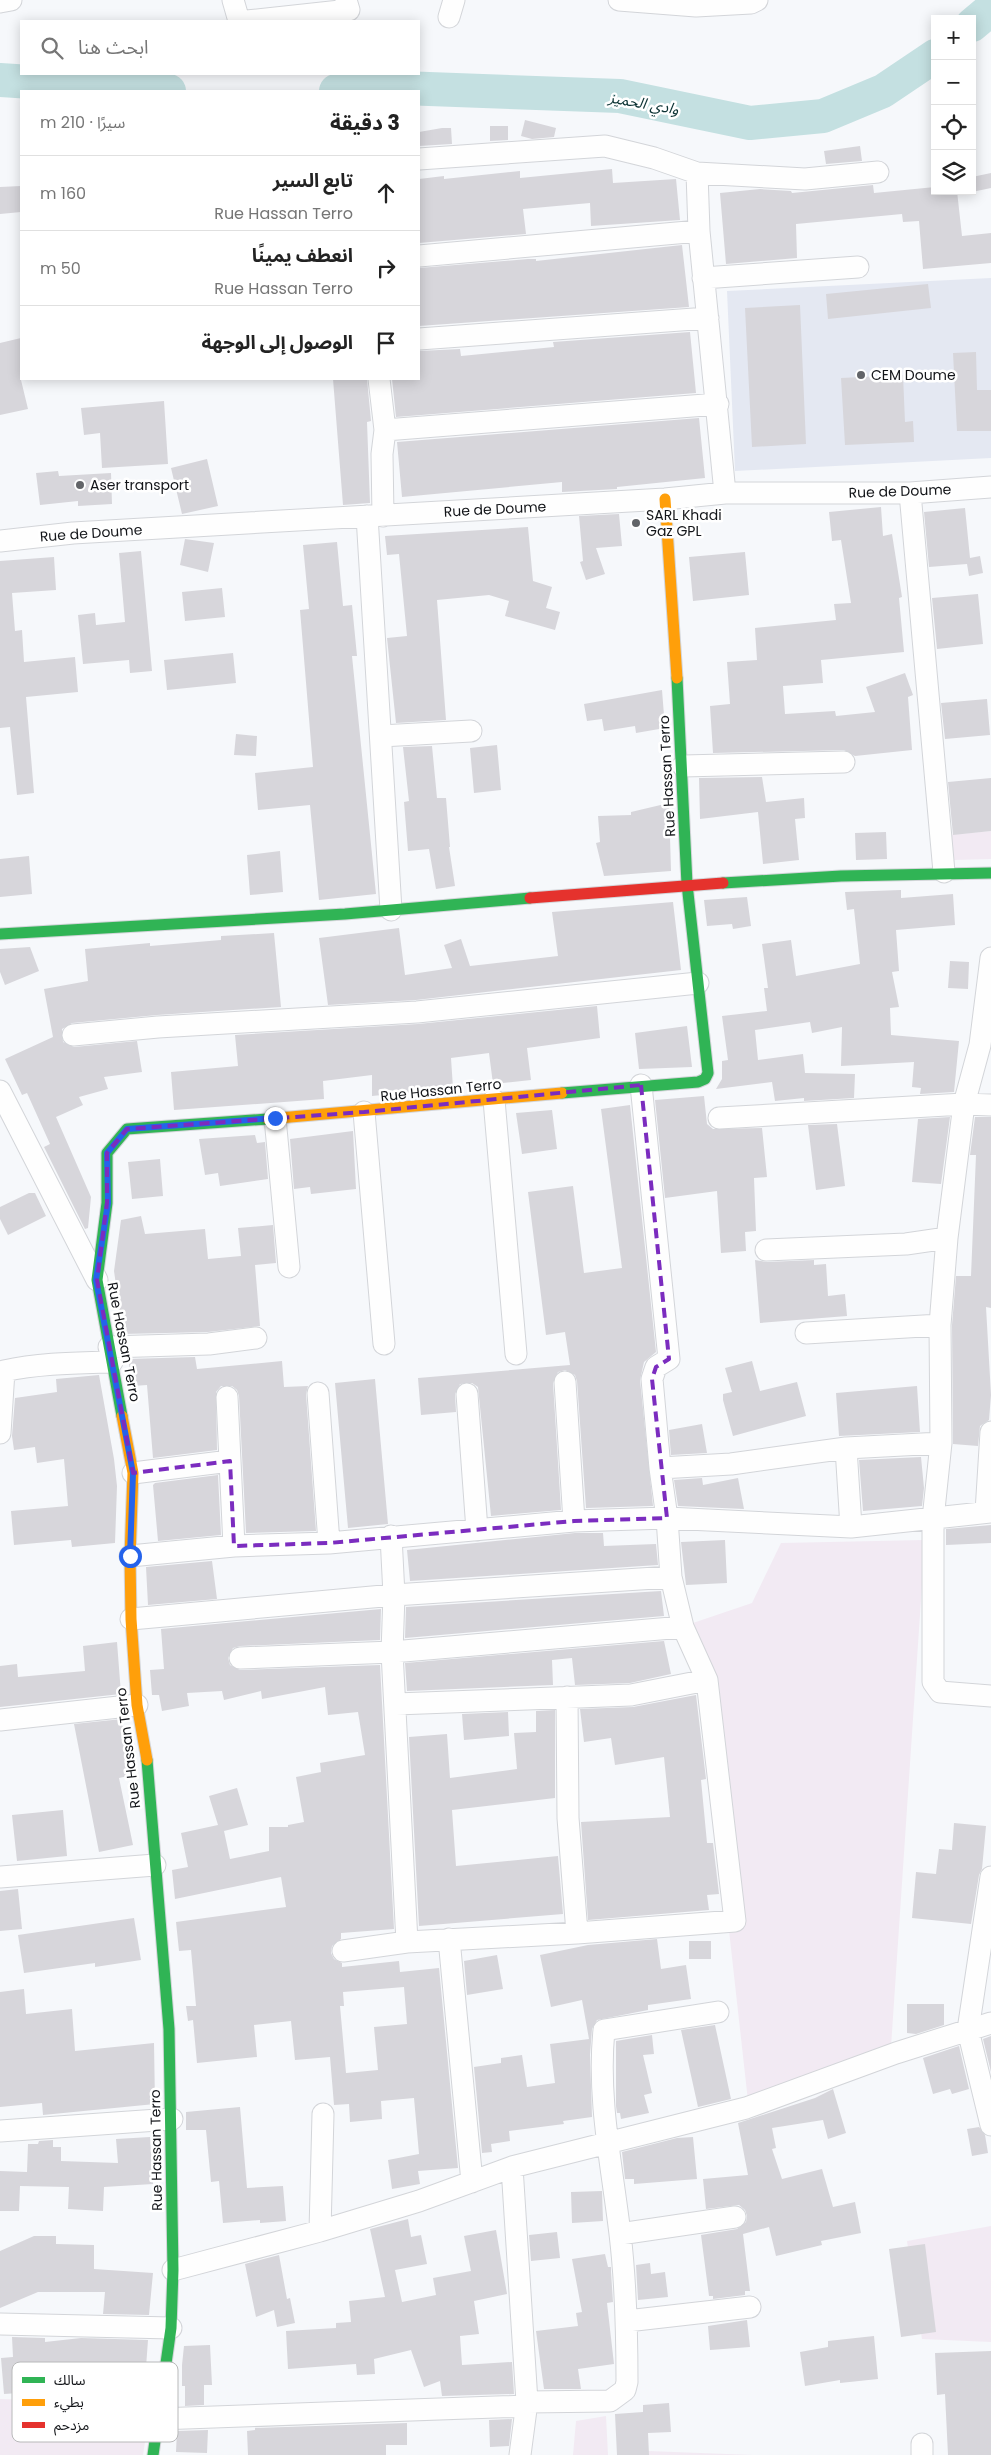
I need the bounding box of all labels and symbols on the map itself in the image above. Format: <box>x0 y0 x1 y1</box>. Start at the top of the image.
water label: وادي الحميز <box>606 86 681 121</box>
place label: CEM Doume <box>871 365 956 385</box>
marker: CEM Doume <box>855 369 867 381</box>
place label: Aser transport <box>90 475 189 495</box>
marker: Aser transport <box>74 479 86 491</box>
street label: Rue de Doume <box>848 479 952 503</box>
street label: Rue de Doume <box>443 496 547 522</box>
place label: SARL Khadi Gaz GPL <box>646 505 722 541</box>
marker: SARL Khadi Gaz GPL <box>630 517 642 529</box>
street label: Rue de Doume <box>39 519 143 547</box>
street label: Rue Hassan Terro <box>654 715 680 837</box>
street label: Rue Hassan Terro <box>380 1074 502 1106</box>
route end <box>264 1107 287 1130</box>
street label: Rue Hassan Terro <box>103 1280 145 1404</box>
route start <box>119 1545 142 1568</box>
street label: Rue Hassan Terro <box>111 1686 145 1810</box>
street label: Rue Hassan Terro <box>145 2089 167 2211</box>
legend <box>12 2362 178 2442</box>
text: سالك <box>54 2370 86 2390</box>
text: بطيء <box>54 2392 84 2413</box>
text: مزدحم <box>54 2415 89 2436</box>

